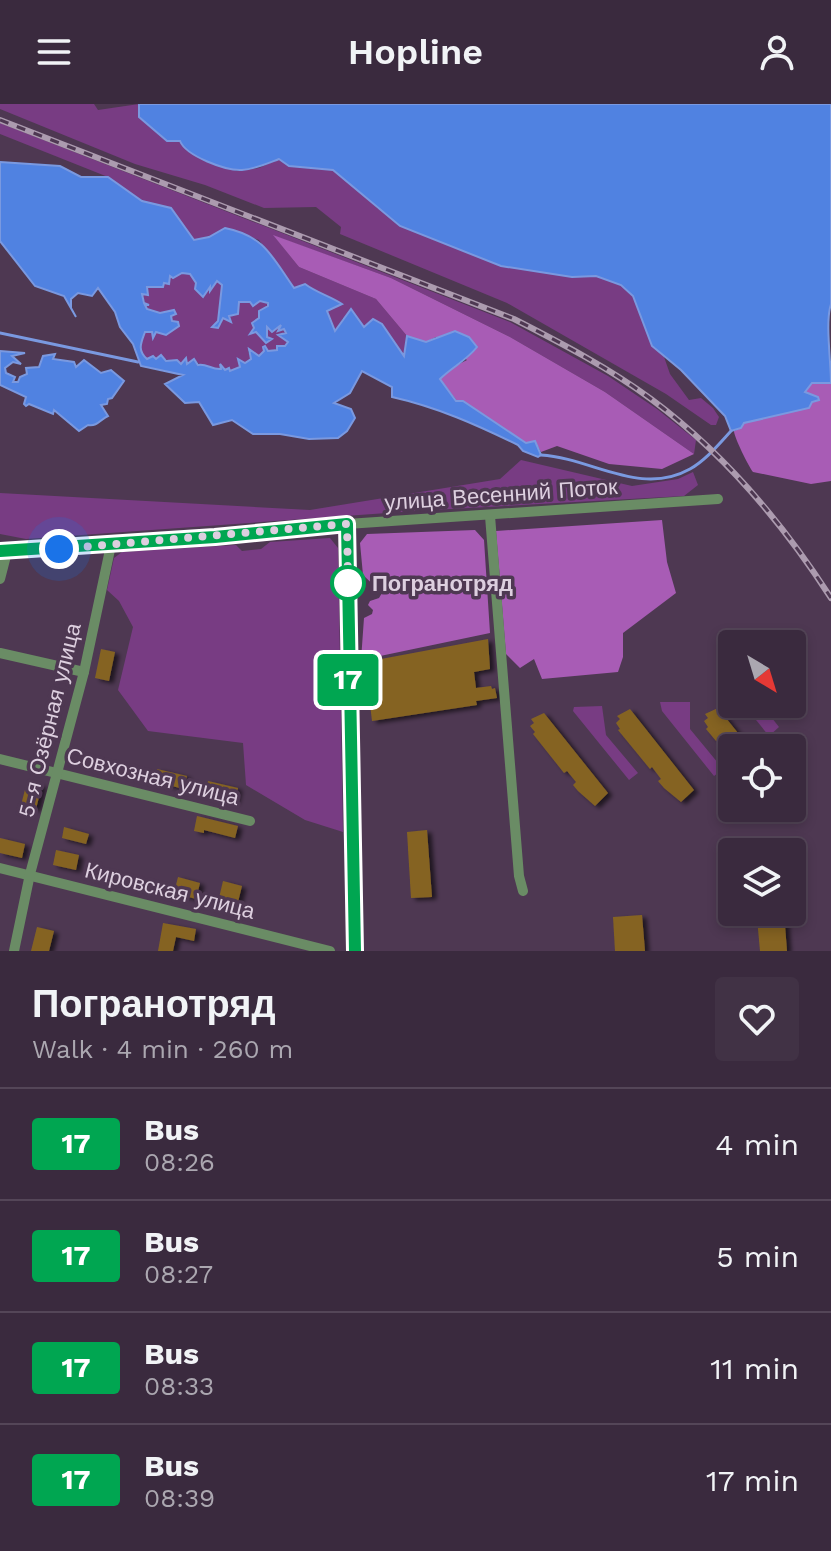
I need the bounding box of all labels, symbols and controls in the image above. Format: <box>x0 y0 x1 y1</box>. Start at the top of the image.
icon: menu <box>32 30 76 74</box>
icon: person <box>755 30 799 74</box>
text: Hopline <box>348 31 483 73</box>
street label: улица Весенний Поток <box>384 474 619 515</box>
your location <box>39 529 79 569</box>
marker: Погранотряд <box>331 566 365 600</box>
place label: Погранотряд <box>372 571 513 596</box>
street label: 5-я Озёрная улица <box>13 620 86 820</box>
north arrow <box>718 630 806 718</box>
map controls <box>718 630 806 926</box>
line badge: 17 <box>312 654 384 706</box>
text: 17 <box>333 663 363 696</box>
button: locate <box>718 734 806 822</box>
street label: Совхозная улица <box>64 743 242 810</box>
button: layers <box>718 838 806 926</box>
street label: Кировская улица <box>82 857 258 924</box>
button: heart <box>715 977 799 1061</box>
text: Погранотряд <box>32 982 276 1026</box>
text: Walk · 4 min · 260 m <box>32 1034 293 1064</box>
text: Bus <box>144 1112 199 1147</box>
text: 17 <box>61 1127 91 1160</box>
text: 4 min <box>715 1127 799 1162</box>
text: 08:26 <box>144 1147 215 1177</box>
text: Bus <box>144 1224 199 1259</box>
text: 17 <box>61 1239 91 1272</box>
text: 5 min <box>716 1239 799 1274</box>
text: 08:27 <box>144 1259 213 1289</box>
text: Bus <box>144 1336 199 1371</box>
text: 17 <box>61 1351 91 1384</box>
text: 11 min <box>710 1351 799 1386</box>
text: 08:33 <box>144 1371 214 1401</box>
text: Bus <box>144 1448 199 1483</box>
text: 17 <box>61 1463 91 1496</box>
text: 17 min <box>706 1463 799 1498</box>
text: 08:39 <box>144 1483 215 1513</box>

